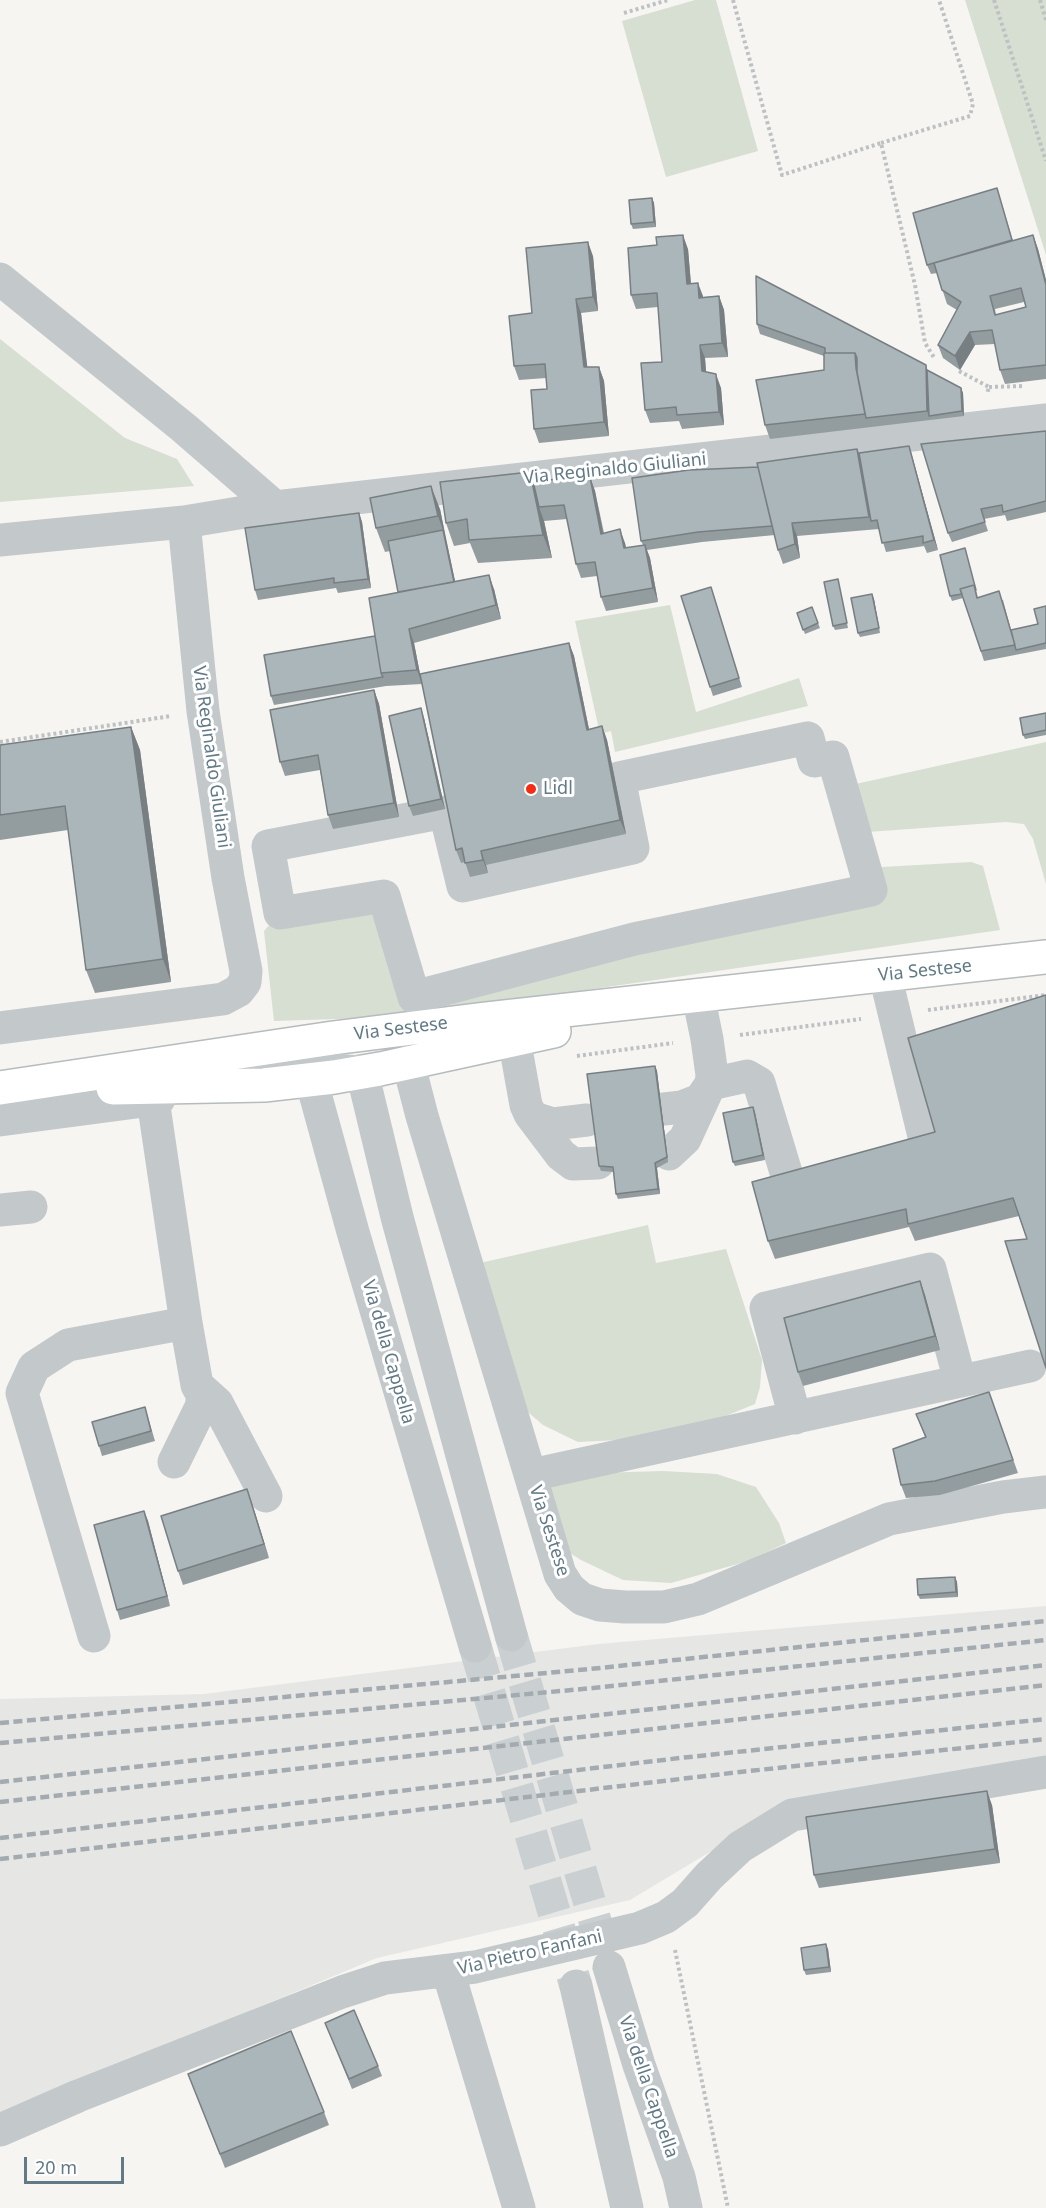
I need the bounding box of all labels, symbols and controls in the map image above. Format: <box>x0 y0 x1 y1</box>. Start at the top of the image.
street label: Via Reginaldo Giuliani <box>522 449 708 489</box>
street label: Via Reginaldo Giuliani <box>188 664 234 850</box>
place label: Lidl <box>543 778 573 800</box>
marker: Lidl <box>524 782 538 796</box>
street label: Via Sestese <box>877 955 973 987</box>
street label: Via Sestese <box>353 1013 449 1045</box>
street label: Via della Cappella <box>357 1278 419 1426</box>
street label: Via Sestese <box>524 1483 574 1579</box>
street label: Via Pietro Fanfani <box>456 1926 604 1980</box>
street label: Via della Cappella <box>614 2013 682 2161</box>
scale bar <box>27 2145 128 2183</box>
text: 20 m <box>35 2155 77 2179</box>

